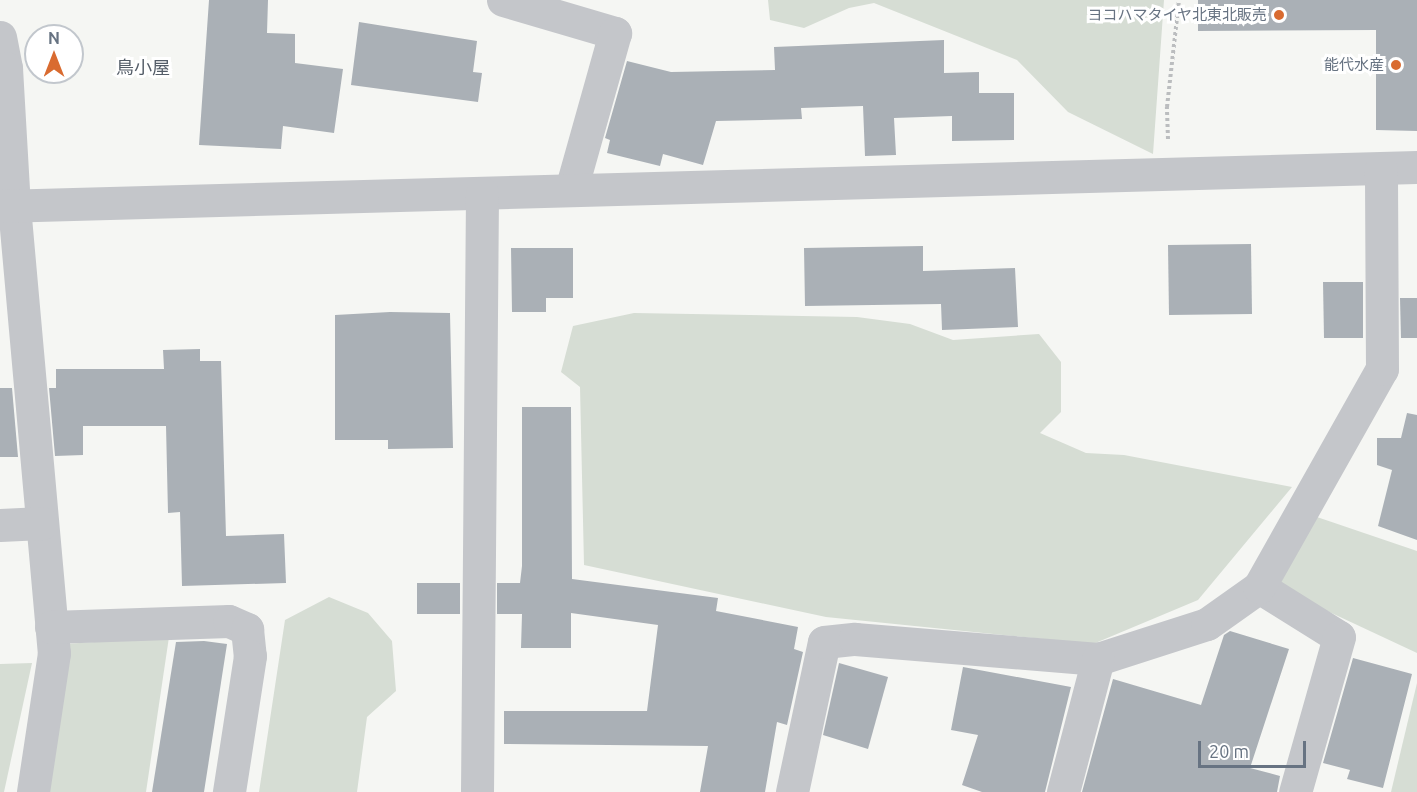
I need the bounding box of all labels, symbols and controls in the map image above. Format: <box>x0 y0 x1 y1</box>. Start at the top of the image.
place label: ヨコハマタイヤ北東北販売 <box>1087 6 1267 24</box>
marker: ヨコハマタイヤ北東北販売 <box>1272 8 1286 22</box>
north arrow <box>24 24 84 84</box>
text: N <box>48 29 60 47</box>
district label: 鳥小屋 <box>116 56 170 78</box>
place label: 能代水産 <box>1324 56 1384 74</box>
marker: 能代水産 <box>1389 58 1403 72</box>
scale bar <box>1201 729 1309 767</box>
text: 20 m <box>1209 741 1249 761</box>

